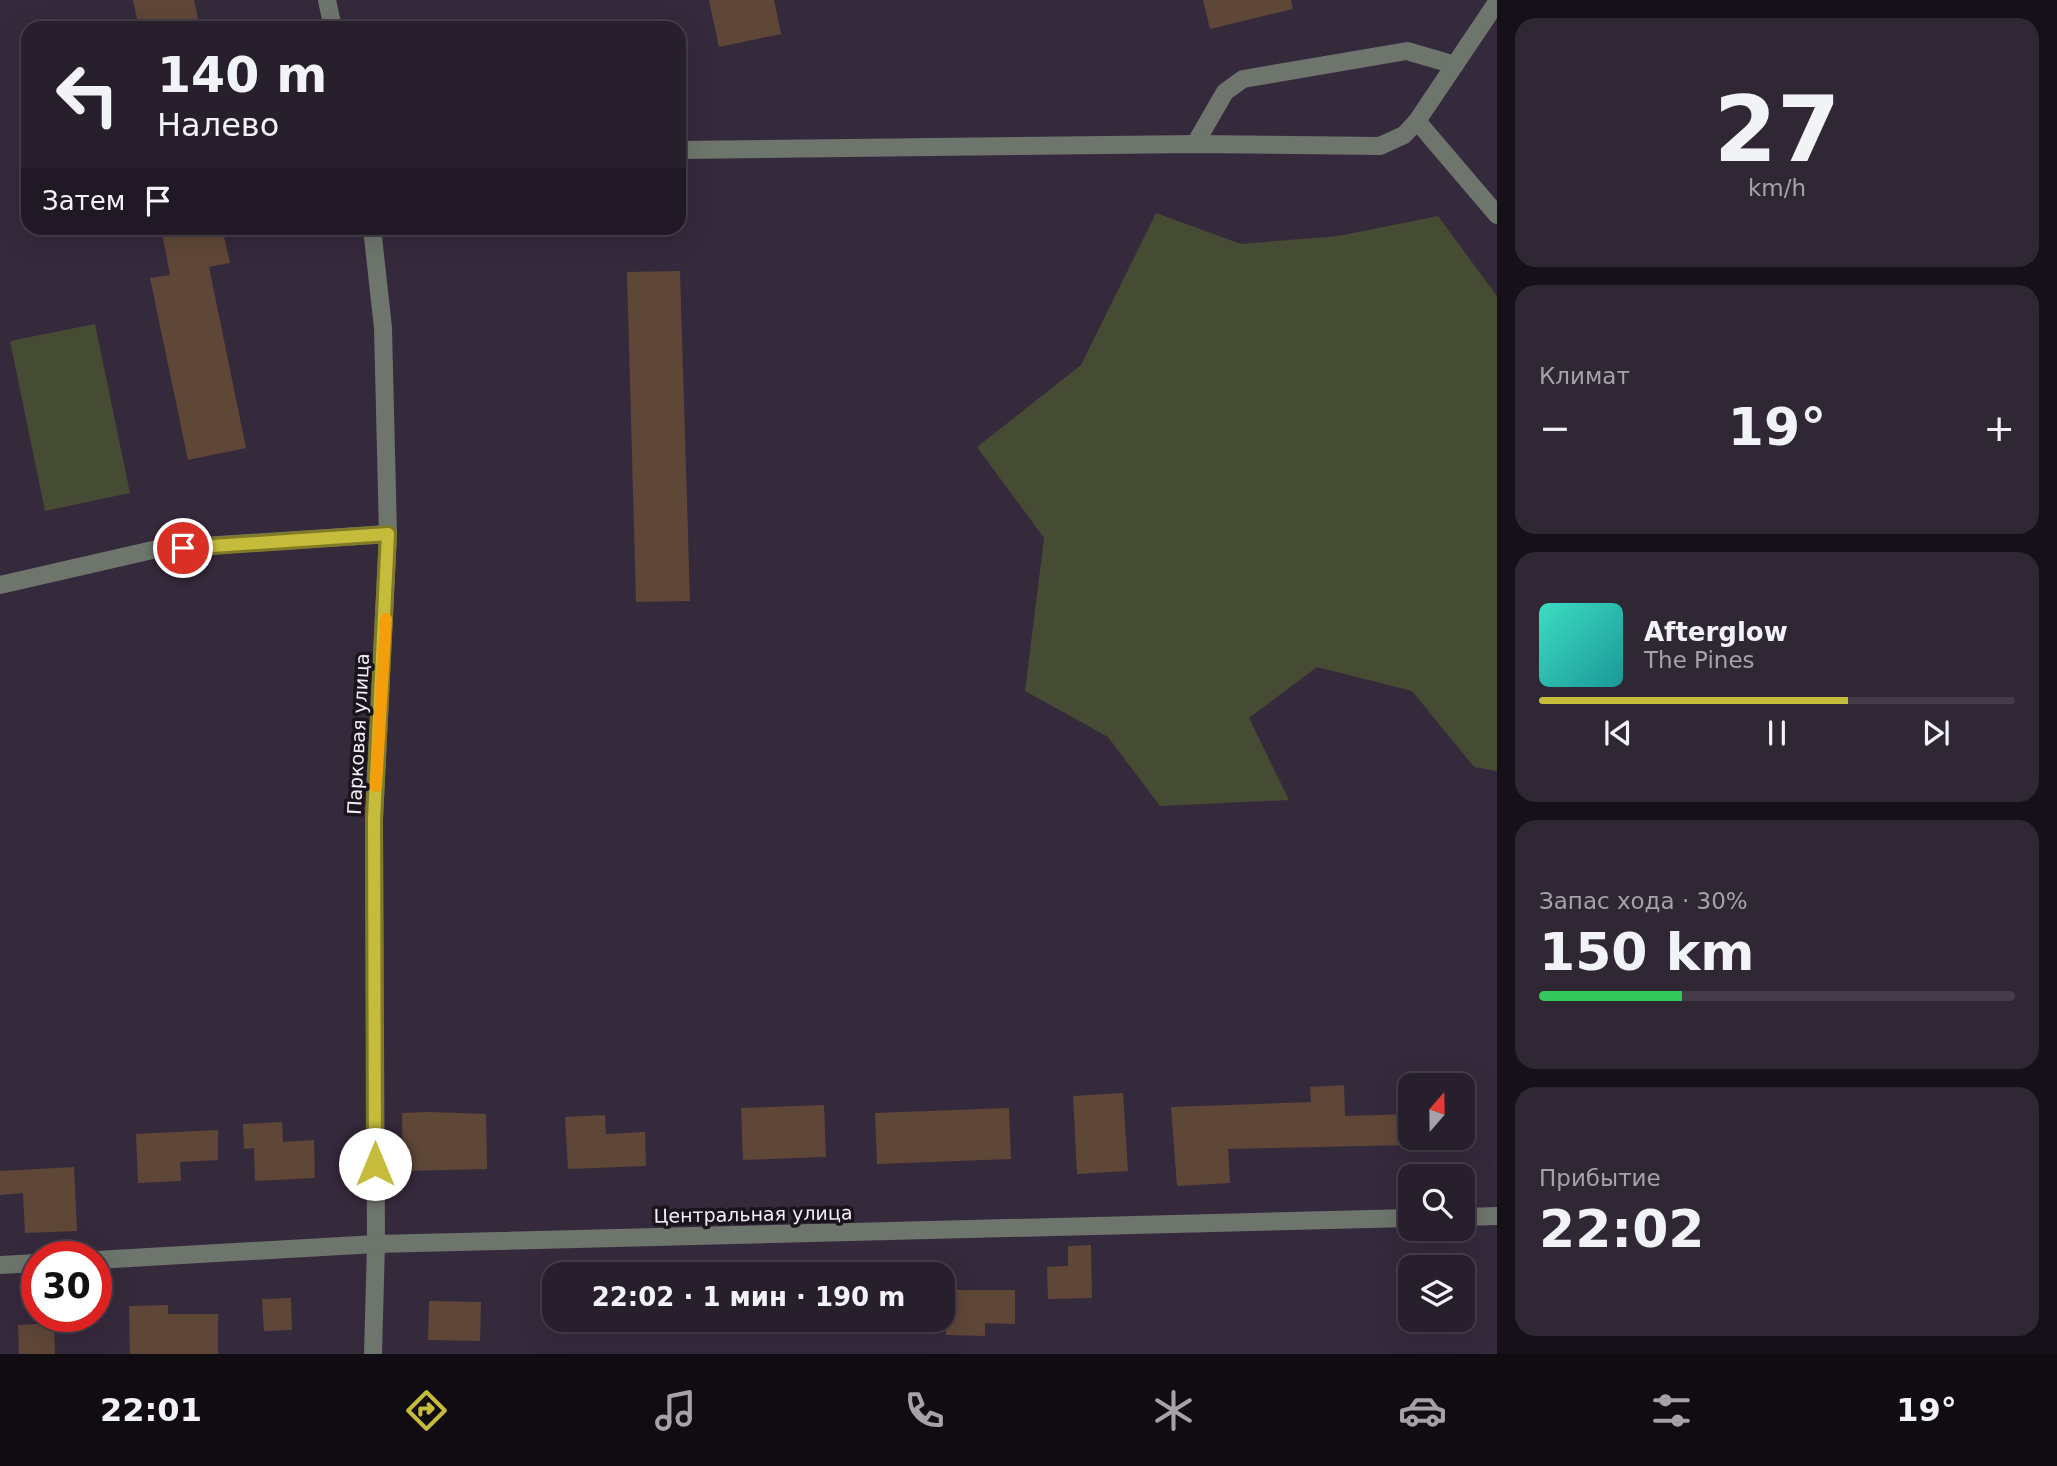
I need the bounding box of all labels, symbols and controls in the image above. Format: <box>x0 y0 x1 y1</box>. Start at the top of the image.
text: 140 m <box>157 47 327 104</box>
icon: left <box>42 49 133 140</box>
text: 27 <box>1714 77 1840 182</box>
text: Налево <box>157 106 279 144</box>
text: km/h <box>1748 175 1806 201</box>
icon: arrive <box>139 182 177 220</box>
text: Затем <box>42 186 125 216</box>
text: Климат <box>1539 363 1630 389</box>
text: 19° <box>1728 397 1826 457</box>
text: − <box>1539 406 1571 450</box>
text: + <box>1983 406 2015 450</box>
pin <box>153 518 213 578</box>
icon: arrive <box>164 529 202 567</box>
text: Afterglow <box>1644 617 1788 647</box>
text: The Pines <box>1644 647 1755 673</box>
street label: Парковая улица <box>343 653 373 815</box>
icon: previous <box>1599 714 1637 752</box>
icon: pause <box>1758 714 1796 752</box>
icon: next <box>1917 714 1955 752</box>
text: Запас хода · 30% <box>1539 888 1748 914</box>
text: 150 km <box>1539 922 1754 982</box>
north arrow <box>1398 1073 1475 1150</box>
map controls <box>1398 1073 1475 1332</box>
position arrow <box>338 1127 412 1201</box>
button: search <box>1398 1164 1475 1241</box>
text: Прибытие <box>1539 1165 1661 1191</box>
text: 22:02 <box>1539 1199 1705 1259</box>
street label: Центральная улица <box>653 1201 853 1227</box>
speed limit sign: 30 <box>21 1241 112 1332</box>
button: layers <box>1398 1255 1475 1332</box>
text: 22:02 · 1 мин · 190 m <box>592 1282 905 1312</box>
icon: directions <box>402 1386 451 1435</box>
icon: music <box>651 1386 700 1435</box>
icon: phone <box>900 1386 949 1435</box>
icon: climate <box>1149 1386 1198 1435</box>
icon: car <box>1398 1386 1447 1435</box>
icon: filters <box>1647 1386 1696 1435</box>
text: 22:01 <box>100 1391 202 1429</box>
text: 19° <box>1896 1391 1957 1429</box>

